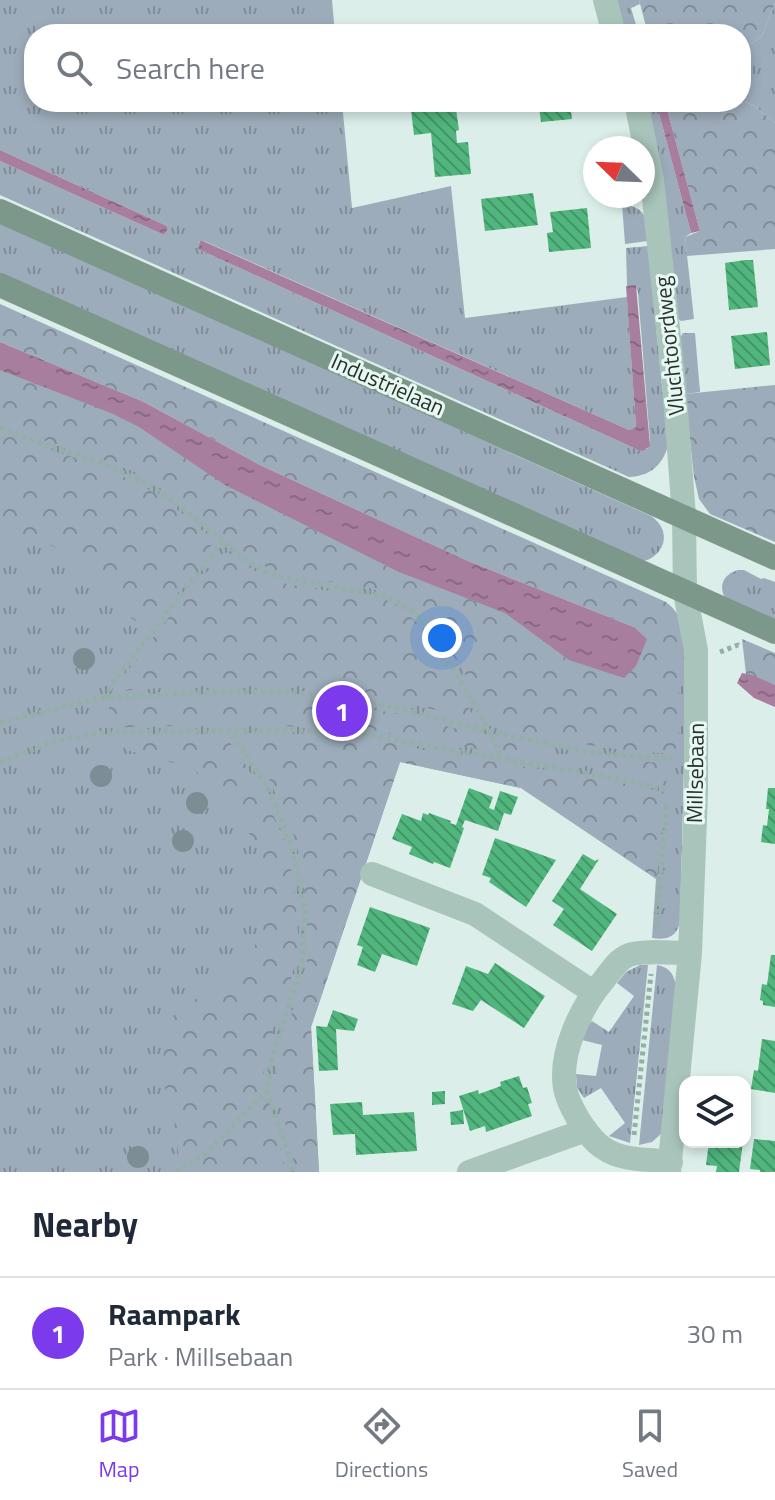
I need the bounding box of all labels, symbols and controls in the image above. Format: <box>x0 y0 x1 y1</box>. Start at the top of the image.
search box <box>24 24 751 112</box>
text: Search here <box>116 45 265 91</box>
icon: search <box>52 46 96 90</box>
north arrow <box>583 136 655 208</box>
street label: Vluchtoordweg <box>645 275 693 417</box>
street label: Industrielaan <box>326 344 450 424</box>
your location <box>422 618 462 658</box>
pin: 1 <box>316 681 368 741</box>
street label: Millsebaan <box>677 723 713 823</box>
map controls <box>679 1076 751 1148</box>
button: layers <box>679 1076 751 1148</box>
text: Nearby <box>32 1198 138 1250</box>
text: Raampark <box>108 1291 241 1337</box>
text: 1 <box>51 1314 65 1353</box>
text: 30 m <box>686 1314 743 1353</box>
text: Park · Millsebaan <box>108 1337 293 1376</box>
tab: Map <box>97 1404 141 1486</box>
tab: Directions <box>335 1404 428 1486</box>
tab: Saved <box>622 1404 678 1486</box>

